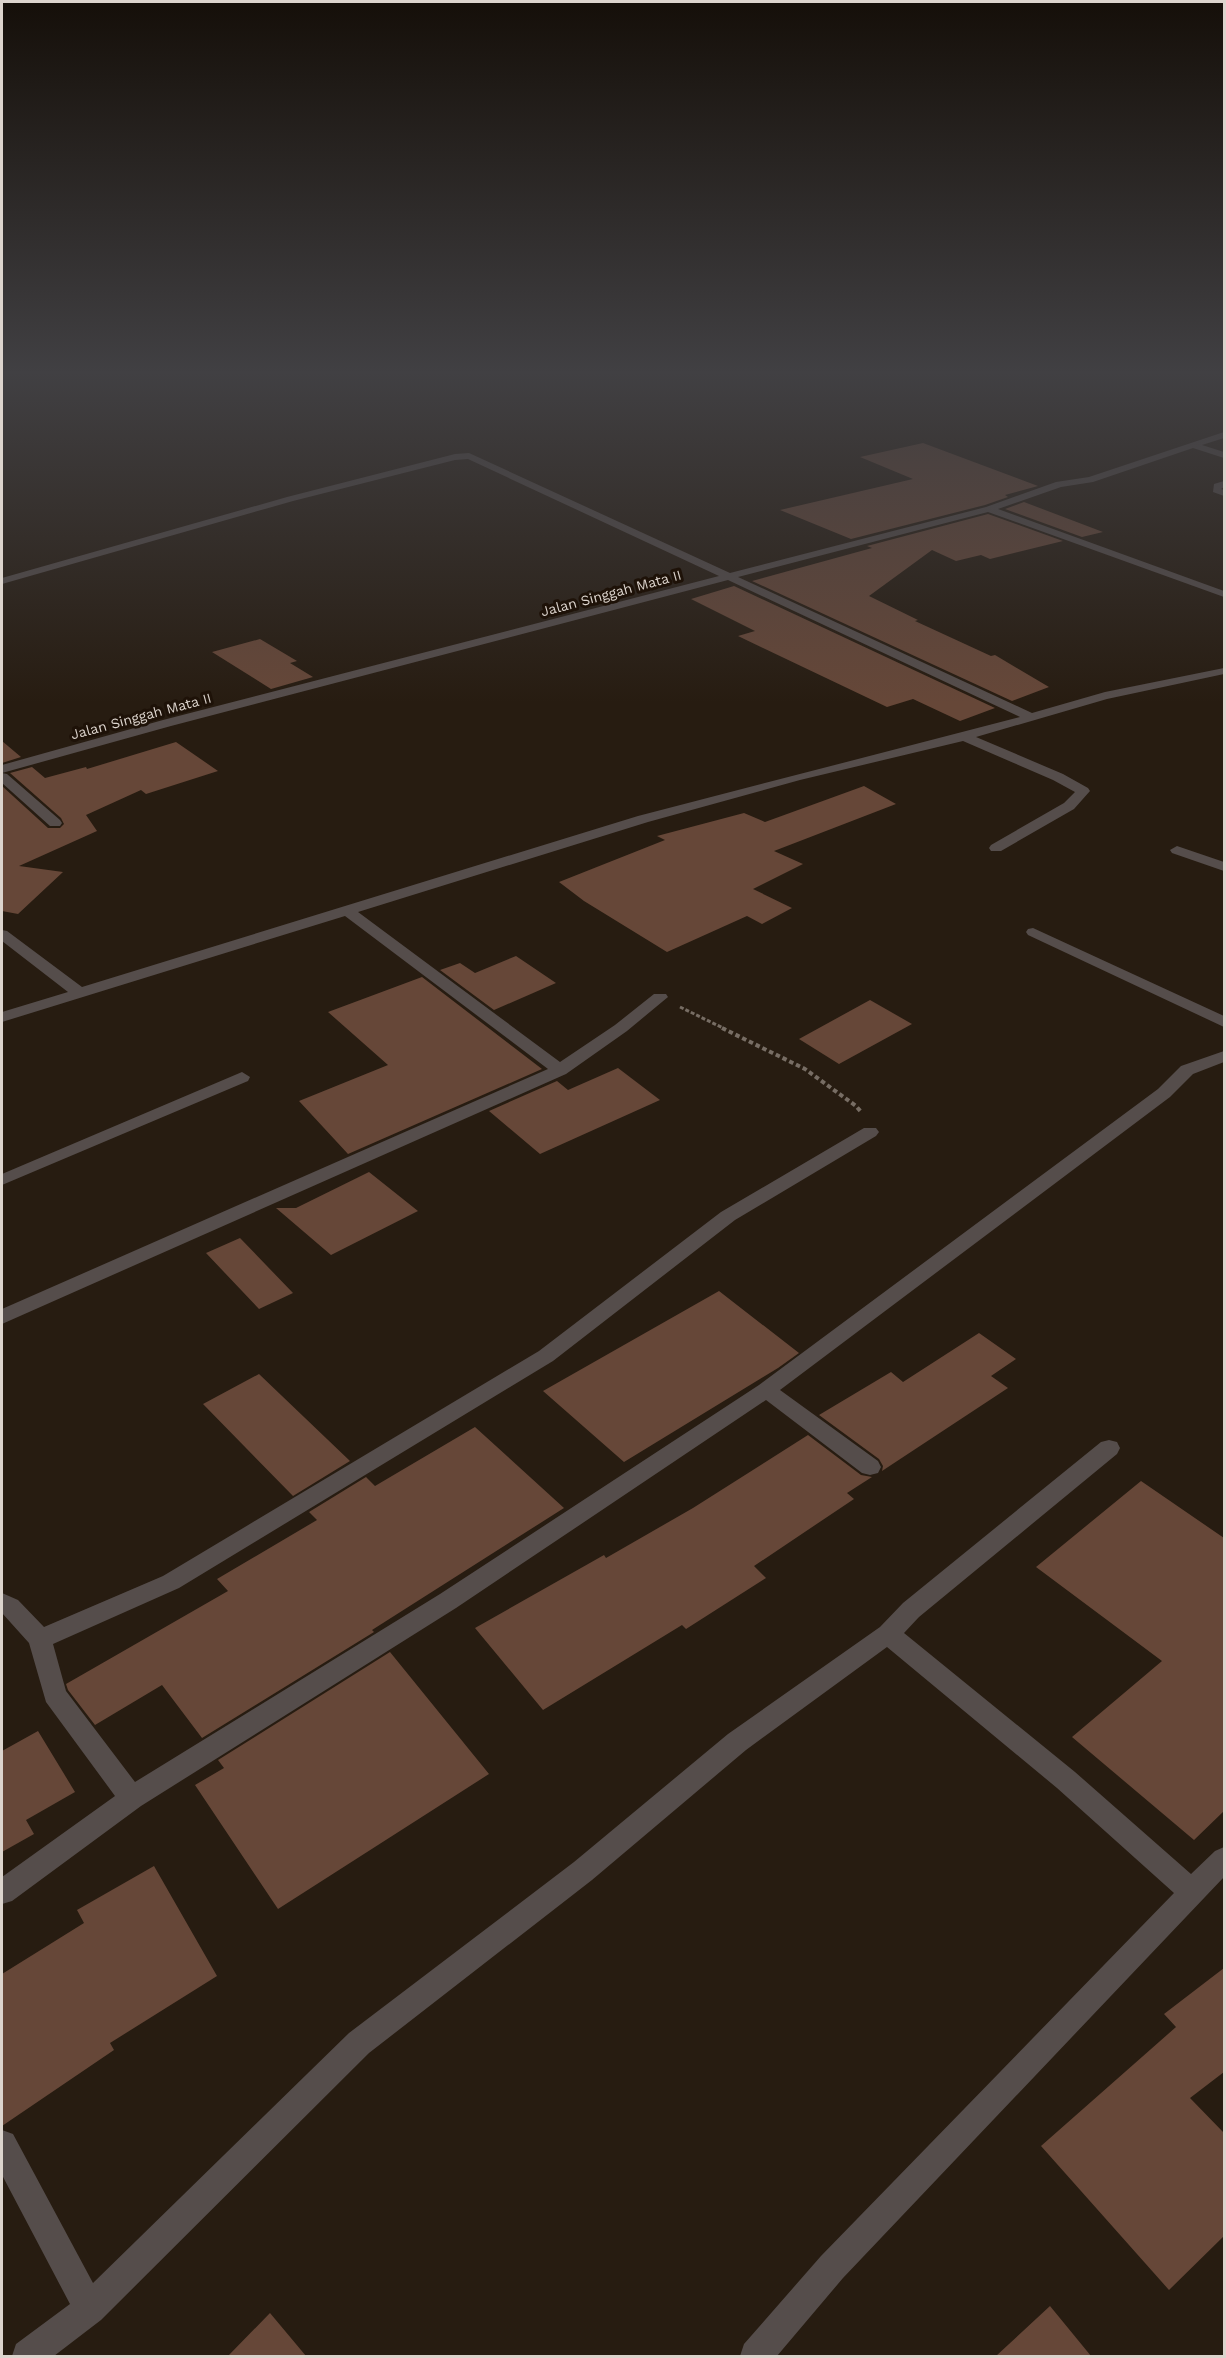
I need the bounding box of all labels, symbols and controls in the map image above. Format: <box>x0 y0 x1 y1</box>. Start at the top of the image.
street label: Jalan Singgah Mata II <box>539 567 683 619</box>
street label: Jalan Singgah Mata II <box>69 690 213 742</box>

